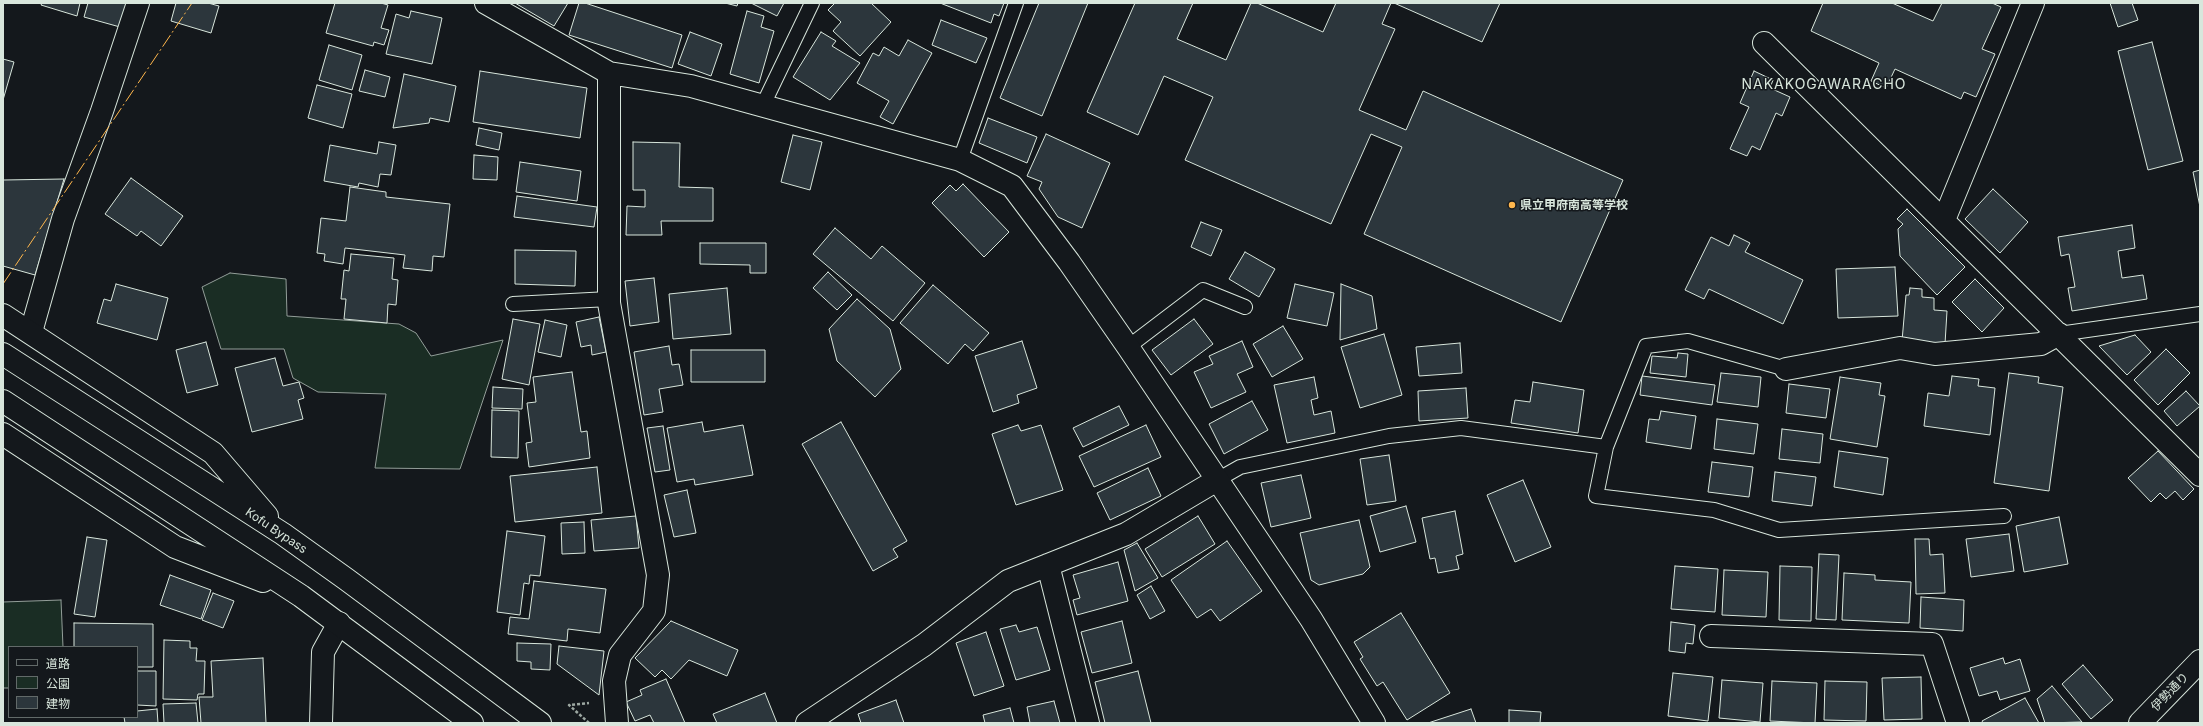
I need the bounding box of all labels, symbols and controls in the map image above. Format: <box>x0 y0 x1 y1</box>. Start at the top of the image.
district label: NAKAKOGAWARACHO <box>1741 77 1907 93</box>
place label: 県立甲府南高等学校 <box>1520 198 1628 212</box>
marker: 県立甲府南高等学校 <box>1507 200 1517 210</box>
street label: Kofu Bypass <box>242 505 310 557</box>
legend <box>8 646 138 718</box>
text: 道路 <box>46 656 70 671</box>
street label: 伊勢通り <box>2148 670 2192 714</box>
text: 公園 <box>46 676 70 691</box>
text: 建物 <box>46 696 70 711</box>

